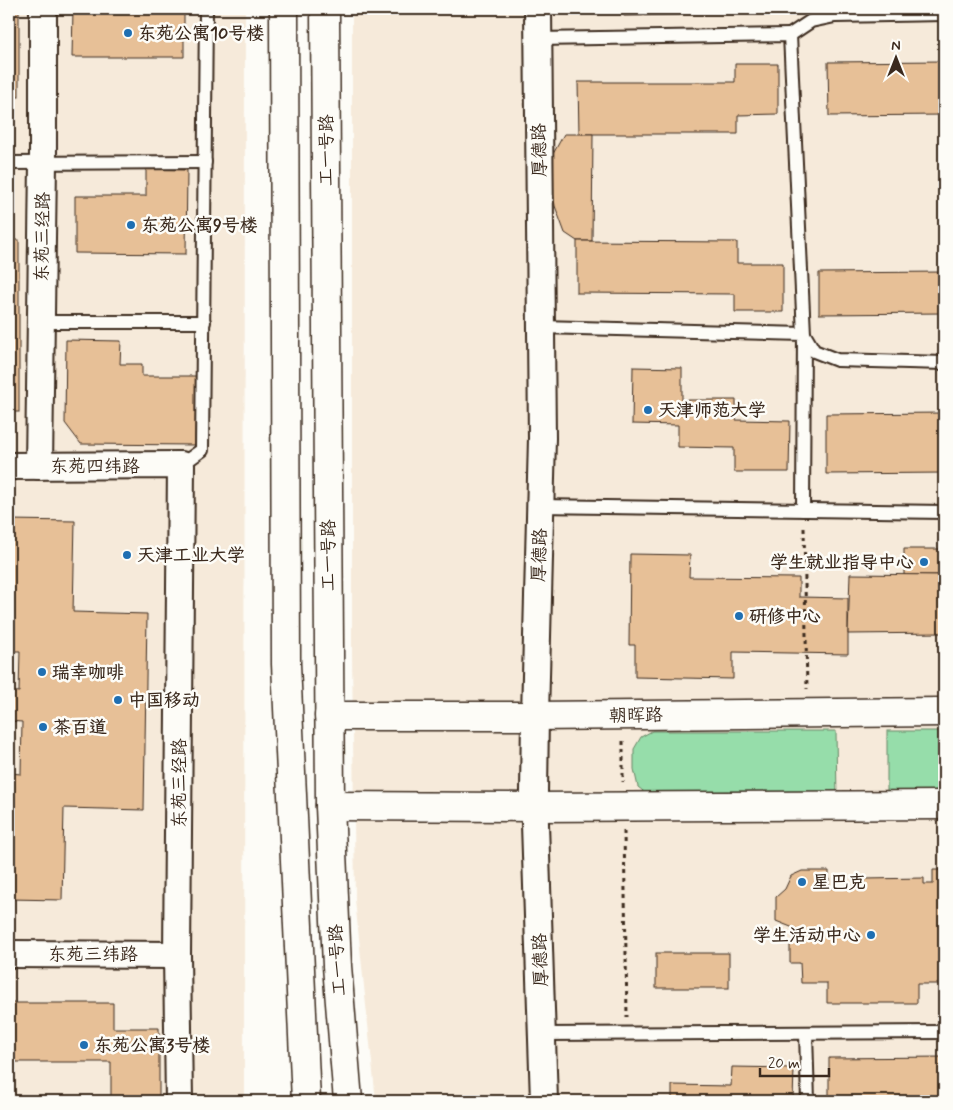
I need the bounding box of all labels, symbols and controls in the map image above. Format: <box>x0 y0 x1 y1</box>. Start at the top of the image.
place label: 东苑公寓10号楼 <box>138 22 264 46</box>
marker: 东苑公寓10号楼 <box>122 27 134 39</box>
north arrow <box>870 32 920 82</box>
text: N <box>891 37 901 55</box>
street label: 工一号路 <box>315 114 339 186</box>
street label: 厚德路 <box>528 123 552 177</box>
street label: 东苑三经路 <box>30 192 56 282</box>
place label: 东苑公寓9号楼 <box>141 214 258 238</box>
marker: 东苑公寓9号楼 <box>125 219 137 231</box>
place label: 天津师范大学 <box>658 399 766 423</box>
marker: 天津师范大学 <box>642 404 654 416</box>
street label: 东苑四纬路 <box>50 455 140 479</box>
street label: 工一号路 <box>317 519 341 591</box>
street label: 厚德路 <box>527 528 553 582</box>
place label: 天津工业大学 <box>137 544 245 568</box>
marker: 天津工业大学 <box>121 549 133 561</box>
place label: 学生就业指导中心 <box>770 551 914 575</box>
marker: 学生就业指导中心 <box>918 556 930 568</box>
place label: 研修中心 <box>749 605 821 629</box>
marker: 研修中心 <box>733 610 745 622</box>
place label: 瑞幸咖啡 <box>52 661 124 685</box>
marker: 瑞幸咖啡 <box>36 666 48 678</box>
place label: 中国移动 <box>128 689 200 713</box>
marker: 中国移动 <box>112 694 124 706</box>
street label: 朝晖路 <box>609 704 663 728</box>
place label: 茶百道 <box>53 716 107 740</box>
marker: 茶百道 <box>37 721 49 733</box>
street label: 东苑三经路 <box>168 738 192 828</box>
place label: 星巴克 <box>812 871 866 895</box>
marker: 星巴克 <box>796 876 808 888</box>
street label: 工一号路 <box>324 923 352 997</box>
place label: 学生活动中心 <box>753 924 861 948</box>
marker: 学生活动中心 <box>865 929 877 941</box>
street label: 厚德路 <box>528 933 554 987</box>
street label: 东苑三纬路 <box>48 943 138 967</box>
place label: 东苑公寓3号楼 <box>94 1034 210 1058</box>
marker: 东苑公寓3号楼 <box>78 1039 90 1051</box>
scale bar <box>760 1045 829 1077</box>
text: 20 m <box>768 1054 800 1074</box>

